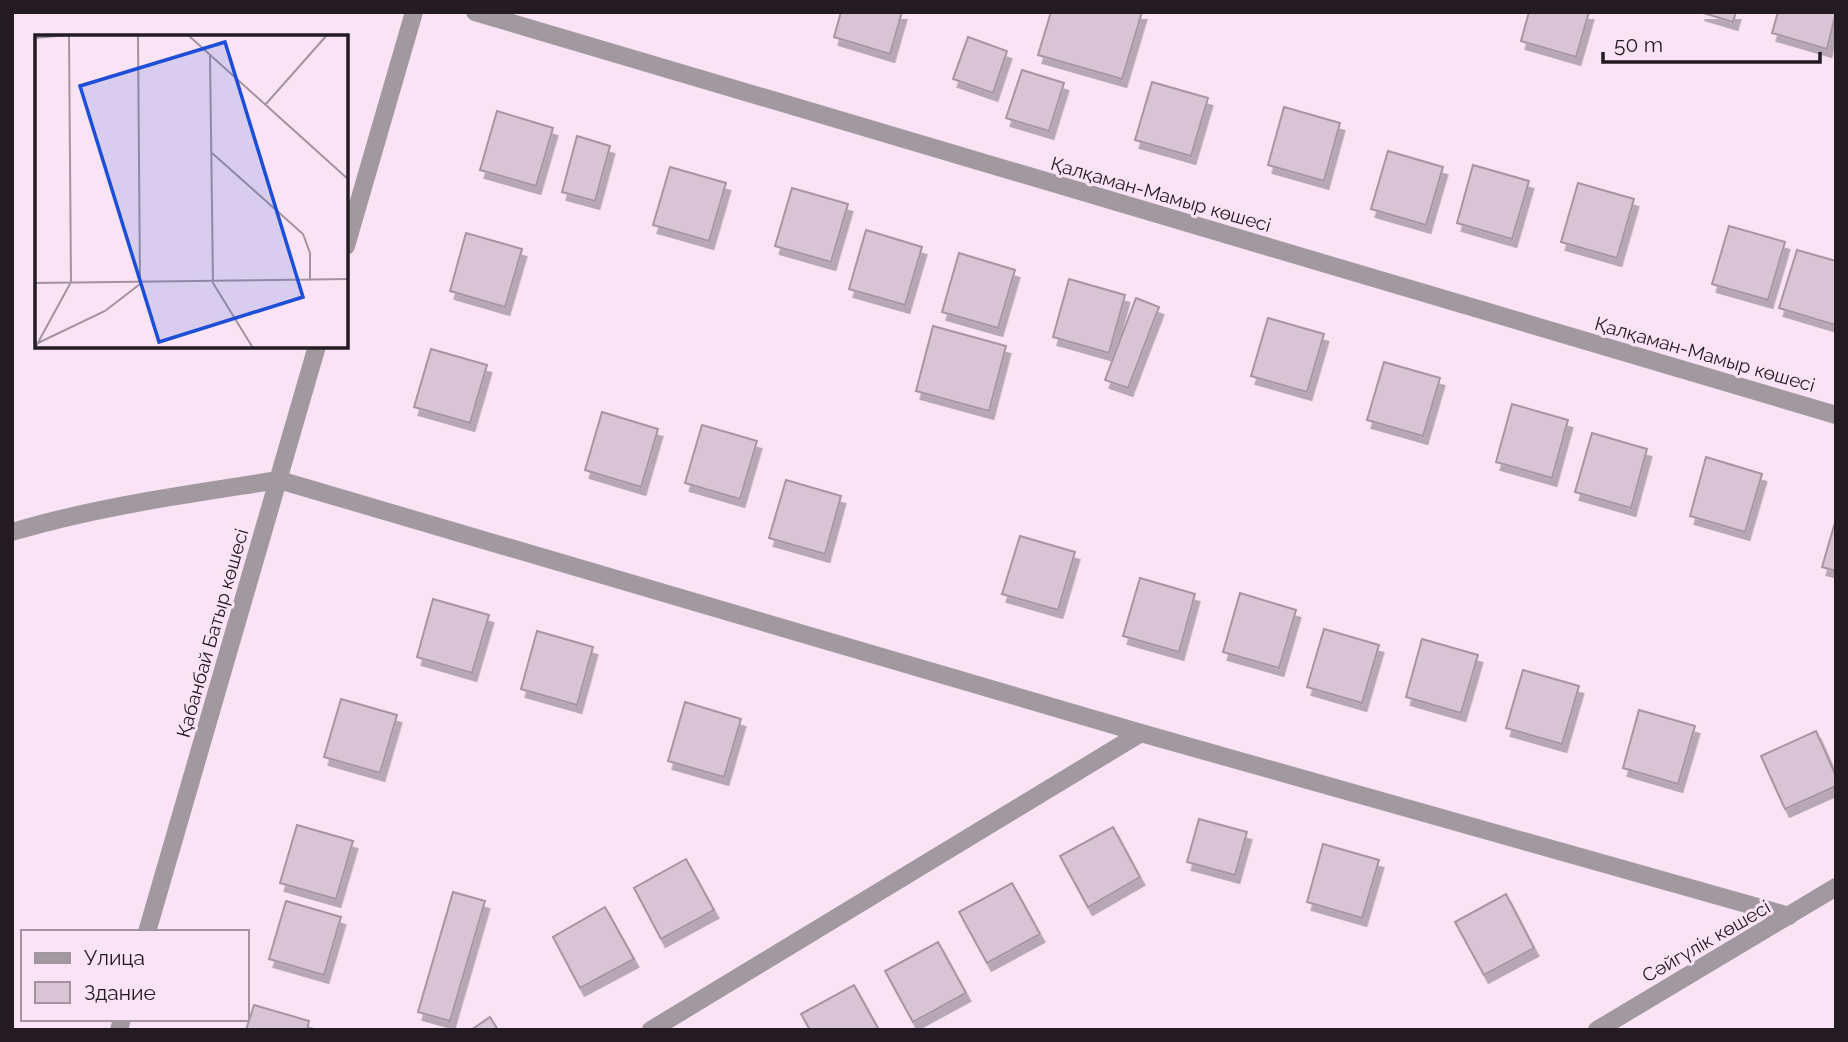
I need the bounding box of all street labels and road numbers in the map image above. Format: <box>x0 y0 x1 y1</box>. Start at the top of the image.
street label: Қалқаман-Мамыр көшесі <box>1048 152 1274 236</box>
street label: Қалқаман-Мамыр көшесі <box>1592 312 1818 396</box>
street label: Қабанбай Батыр көшесі <box>172 526 252 740</box>
street label: Сәйгүлік көшесі <box>1638 895 1774 987</box>

